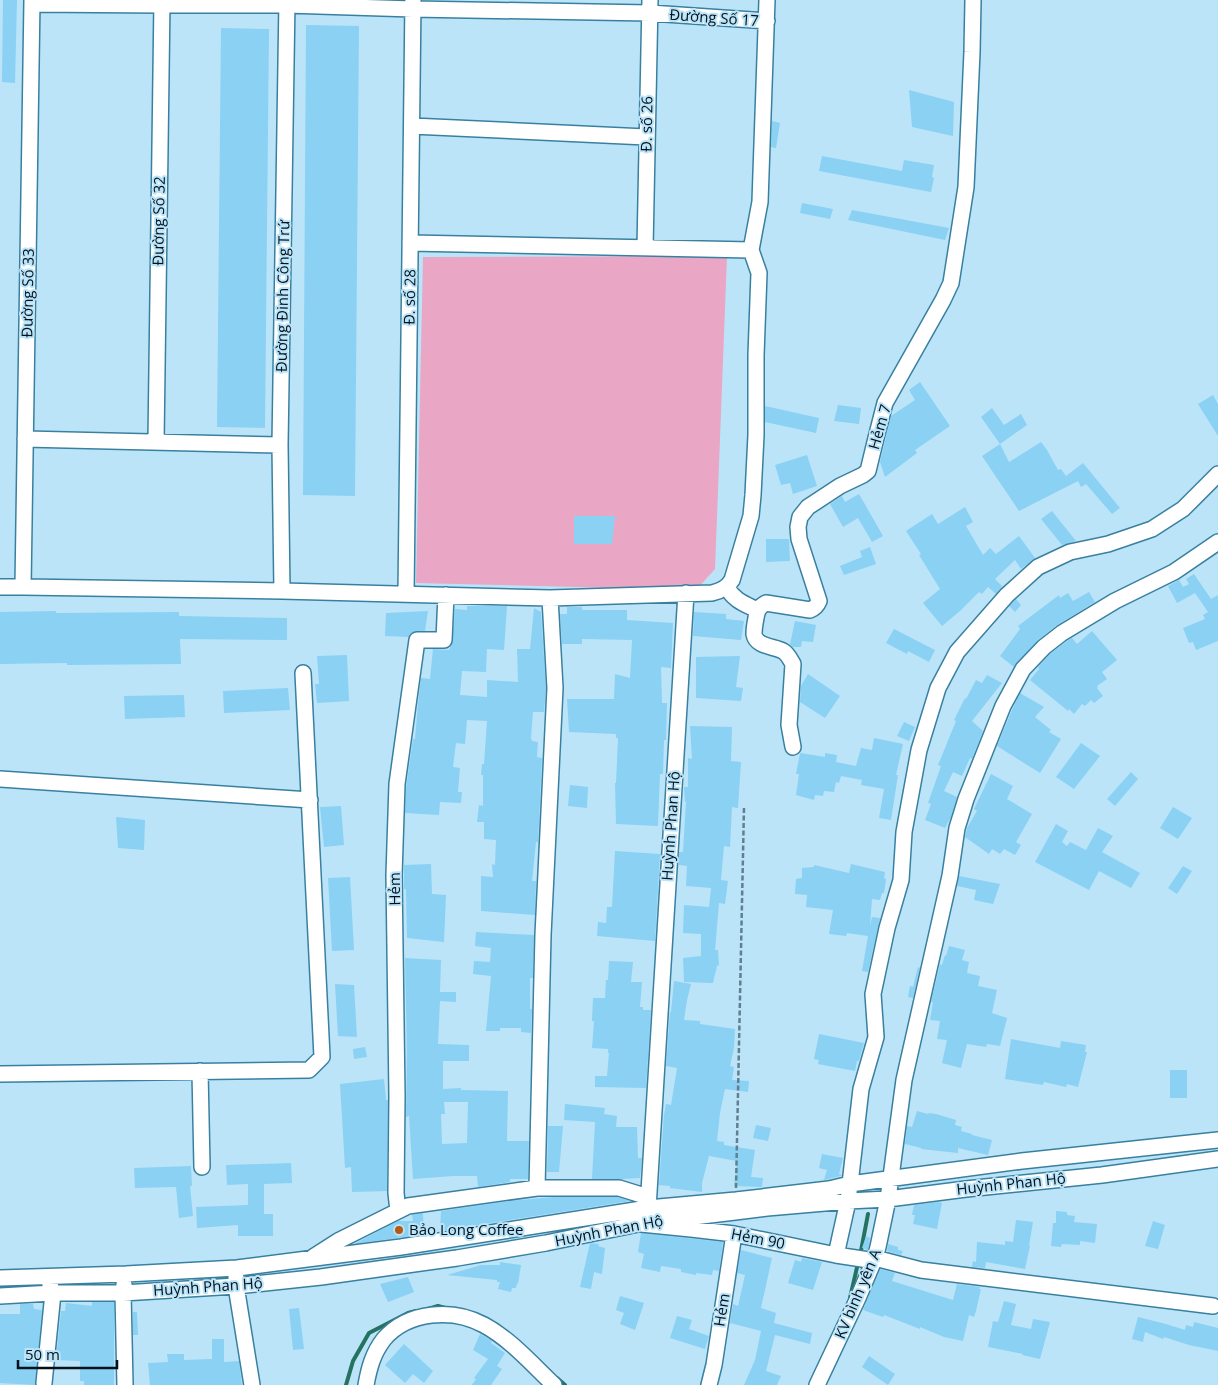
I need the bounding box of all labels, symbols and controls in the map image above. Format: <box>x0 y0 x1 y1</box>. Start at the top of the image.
street label: Đường Số 17 <box>669 4 759 30</box>
street label: Đ. số 26 <box>636 96 656 152</box>
street label: Đường Số 32 <box>147 176 169 266</box>
street label: Đường Đinh Công Trứ <box>271 219 293 372</box>
street label: Đường Số 33 <box>16 248 38 338</box>
street label: Đ. số 28 <box>399 269 419 325</box>
street label: Hẻm 7 <box>863 402 895 452</box>
street label: Huỳnh Phan Hộ <box>656 770 684 881</box>
street label: Hẻm <box>384 872 404 906</box>
street label: Huỳnh Phan Hộ <box>955 1167 1067 1199</box>
street label: Huỳnh Phan Hộ <box>553 1210 665 1250</box>
place label: Bảo Long Coffee <box>409 1219 523 1239</box>
street label: Hẻm 90 <box>730 1223 787 1253</box>
marker: Bảo Long Coffee <box>393 1224 405 1236</box>
street label: KV bình yên A <box>829 1245 885 1342</box>
street label: Huỳnh Phan Hộ <box>152 1272 263 1300</box>
street label: Hẻm <box>709 1292 733 1328</box>
scale bar <box>18 1338 116 1370</box>
text: 50 m <box>25 1344 60 1364</box>

